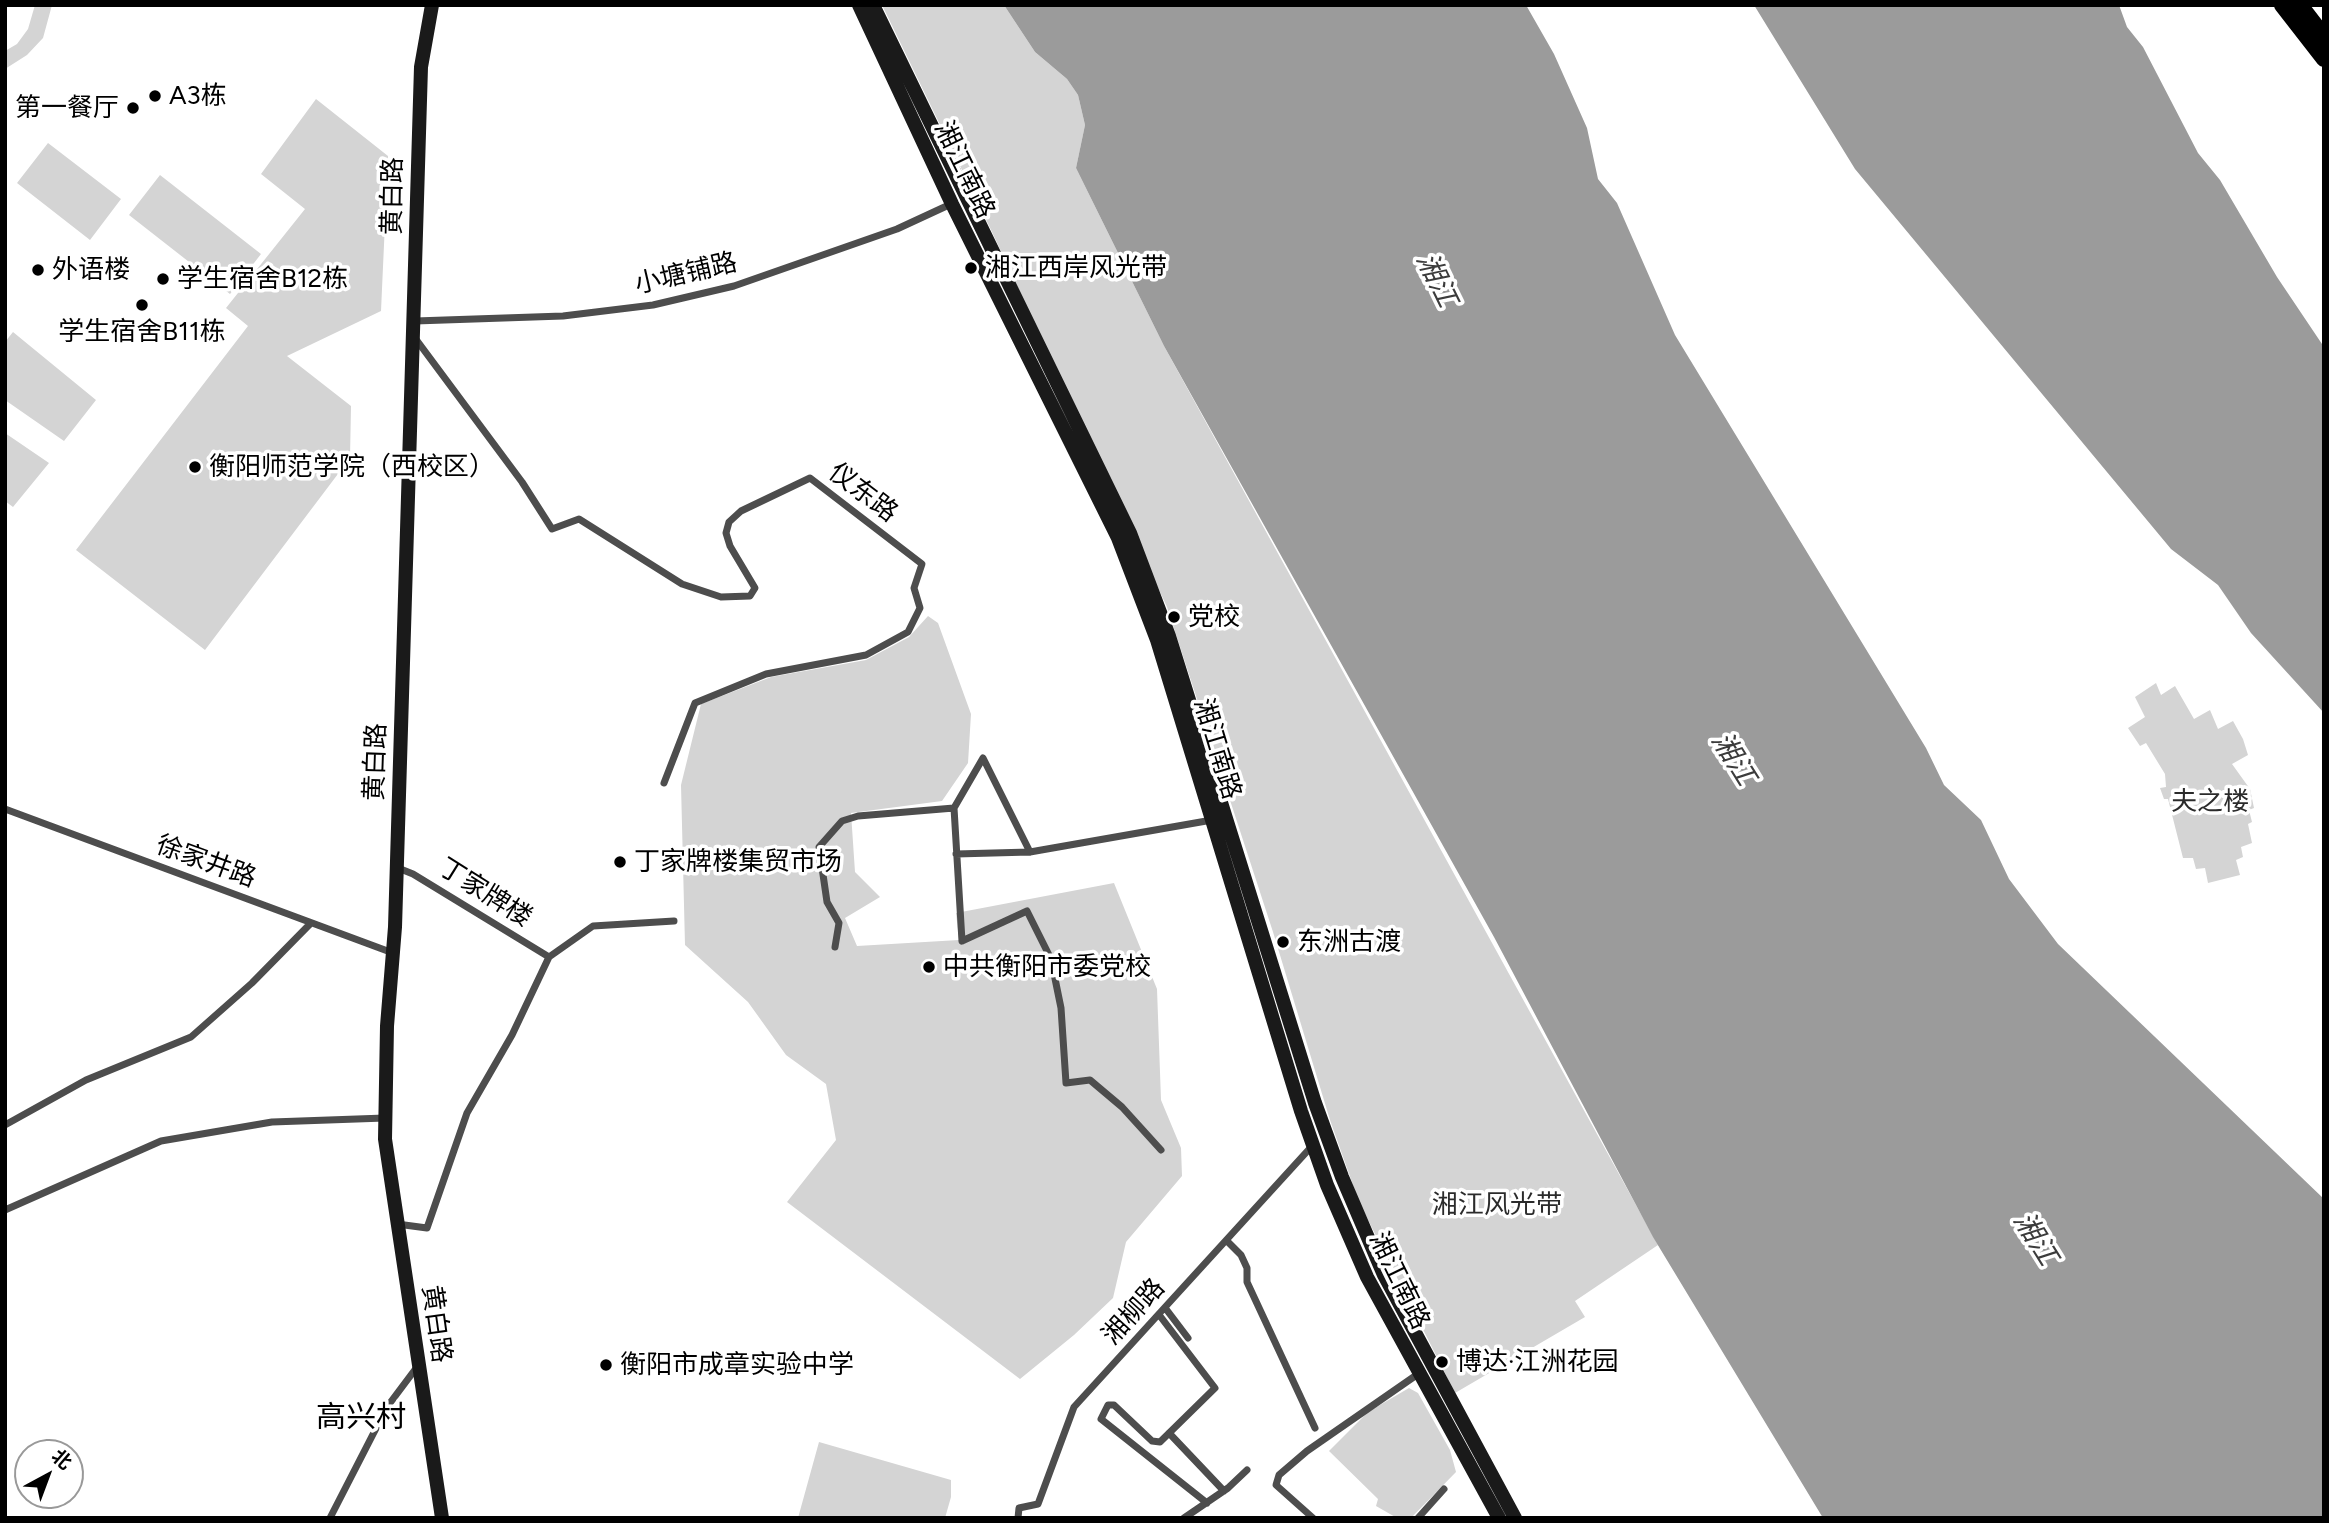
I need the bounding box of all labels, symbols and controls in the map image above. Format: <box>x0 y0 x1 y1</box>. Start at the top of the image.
place label: A3栋 <box>169 80 227 112</box>
marker: A3栋 <box>147 88 163 104</box>
place label: 第一餐厅 <box>15 92 119 124</box>
marker: 第一餐厅 <box>125 100 141 116</box>
street label: 湘江南路 <box>927 116 1001 224</box>
street label: 黄白路 <box>377 157 409 235</box>
street label: 小塘铺路 <box>632 247 740 301</box>
water label: 湘江 <box>1409 247 1463 313</box>
place label: 湘江西岸风光带 <box>985 252 1167 284</box>
place label: 外语楼 <box>52 254 130 286</box>
marker: 湘江西岸风光带 <box>963 260 979 276</box>
marker: 外语楼 <box>30 262 46 278</box>
place label: 学生宿舍B12栋 <box>177 263 348 295</box>
marker: 学生宿舍B12栋 <box>155 271 171 287</box>
marker: 学生宿舍B11栋 <box>134 297 150 313</box>
place label: 学生宿舍B11栋 <box>58 316 226 348</box>
place label: 衡阳师范学院（西校区） <box>209 451 495 483</box>
street label: 仪东路 <box>822 457 904 529</box>
marker: 衡阳师范学院（西校区） <box>187 459 203 475</box>
place label: 党校 <box>1188 601 1240 633</box>
marker: 党校 <box>1166 609 1182 625</box>
street label: 湘江南路 <box>1187 695 1247 803</box>
street label: 黄白路 <box>359 722 393 802</box>
water label: 湘江 <box>1704 726 1762 792</box>
park label: 夫之楼 <box>2171 786 2249 818</box>
street label: 徐家井路 <box>152 830 260 894</box>
place label: 丁家牌楼集贸市场 <box>634 846 842 878</box>
street label: 丁家牌楼 <box>433 852 537 934</box>
marker: 丁家牌楼集贸市场 <box>612 854 628 870</box>
place label: 东洲古渡 <box>1297 926 1401 958</box>
marker: 东洲古渡 <box>1275 934 1291 950</box>
place label: 中共衡阳市委党校 <box>943 951 1151 983</box>
marker: 中共衡阳市委党校 <box>921 959 937 975</box>
park label: 湘江风光带 <box>1432 1189 1562 1221</box>
water label: 湘江 <box>2006 1206 2064 1272</box>
street label: 湘江南路 <box>1362 1227 1436 1335</box>
street label: 湘柳路 <box>1096 1273 1172 1351</box>
street label: 黄白路 <box>415 1283 457 1365</box>
place label: 博达·江洲花园 <box>1456 1346 1619 1378</box>
place label: 衡阳市成章实验中学 <box>620 1349 854 1381</box>
marker: 博达·江洲花园 <box>1434 1354 1450 1370</box>
marker: 衡阳市成章实验中学 <box>598 1357 614 1373</box>
district label: 高兴村 <box>316 1400 406 1436</box>
north arrow <box>14 1439 84 1509</box>
text: 北 <box>47 1444 77 1474</box>

